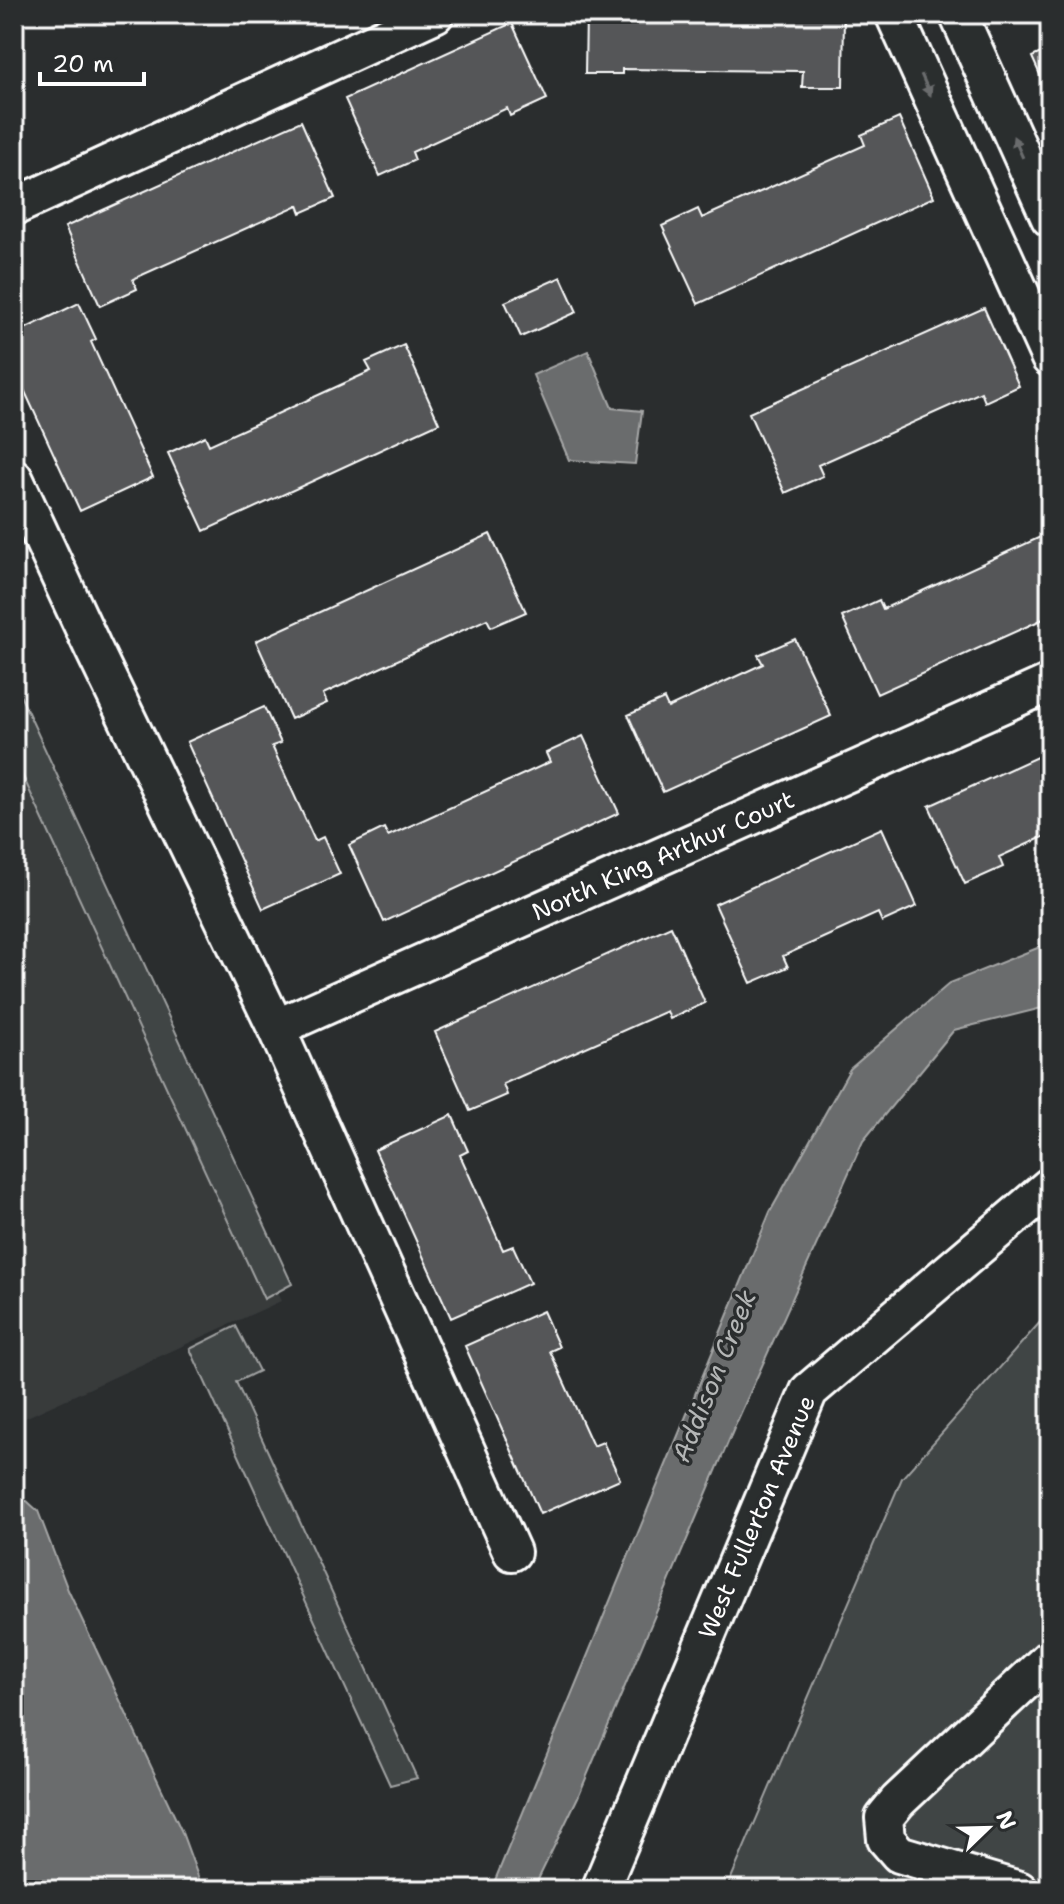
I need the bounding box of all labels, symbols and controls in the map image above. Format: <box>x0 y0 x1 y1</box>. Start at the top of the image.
scale bar <box>40 36 144 86</box>
text: 20 m <box>52 48 114 80</box>
one-way arrow <box>919 73 933 97</box>
one-way arrow <box>1011 135 1024 158</box>
street label: North King Arthur Court <box>527 784 799 928</box>
water label: Addison Creek <box>663 1284 764 1467</box>
street label: West Fullerton Avenue <box>691 1390 823 1644</box>
north arrow <box>948 1788 1028 1868</box>
text: N <box>989 1807 1023 1834</box>

